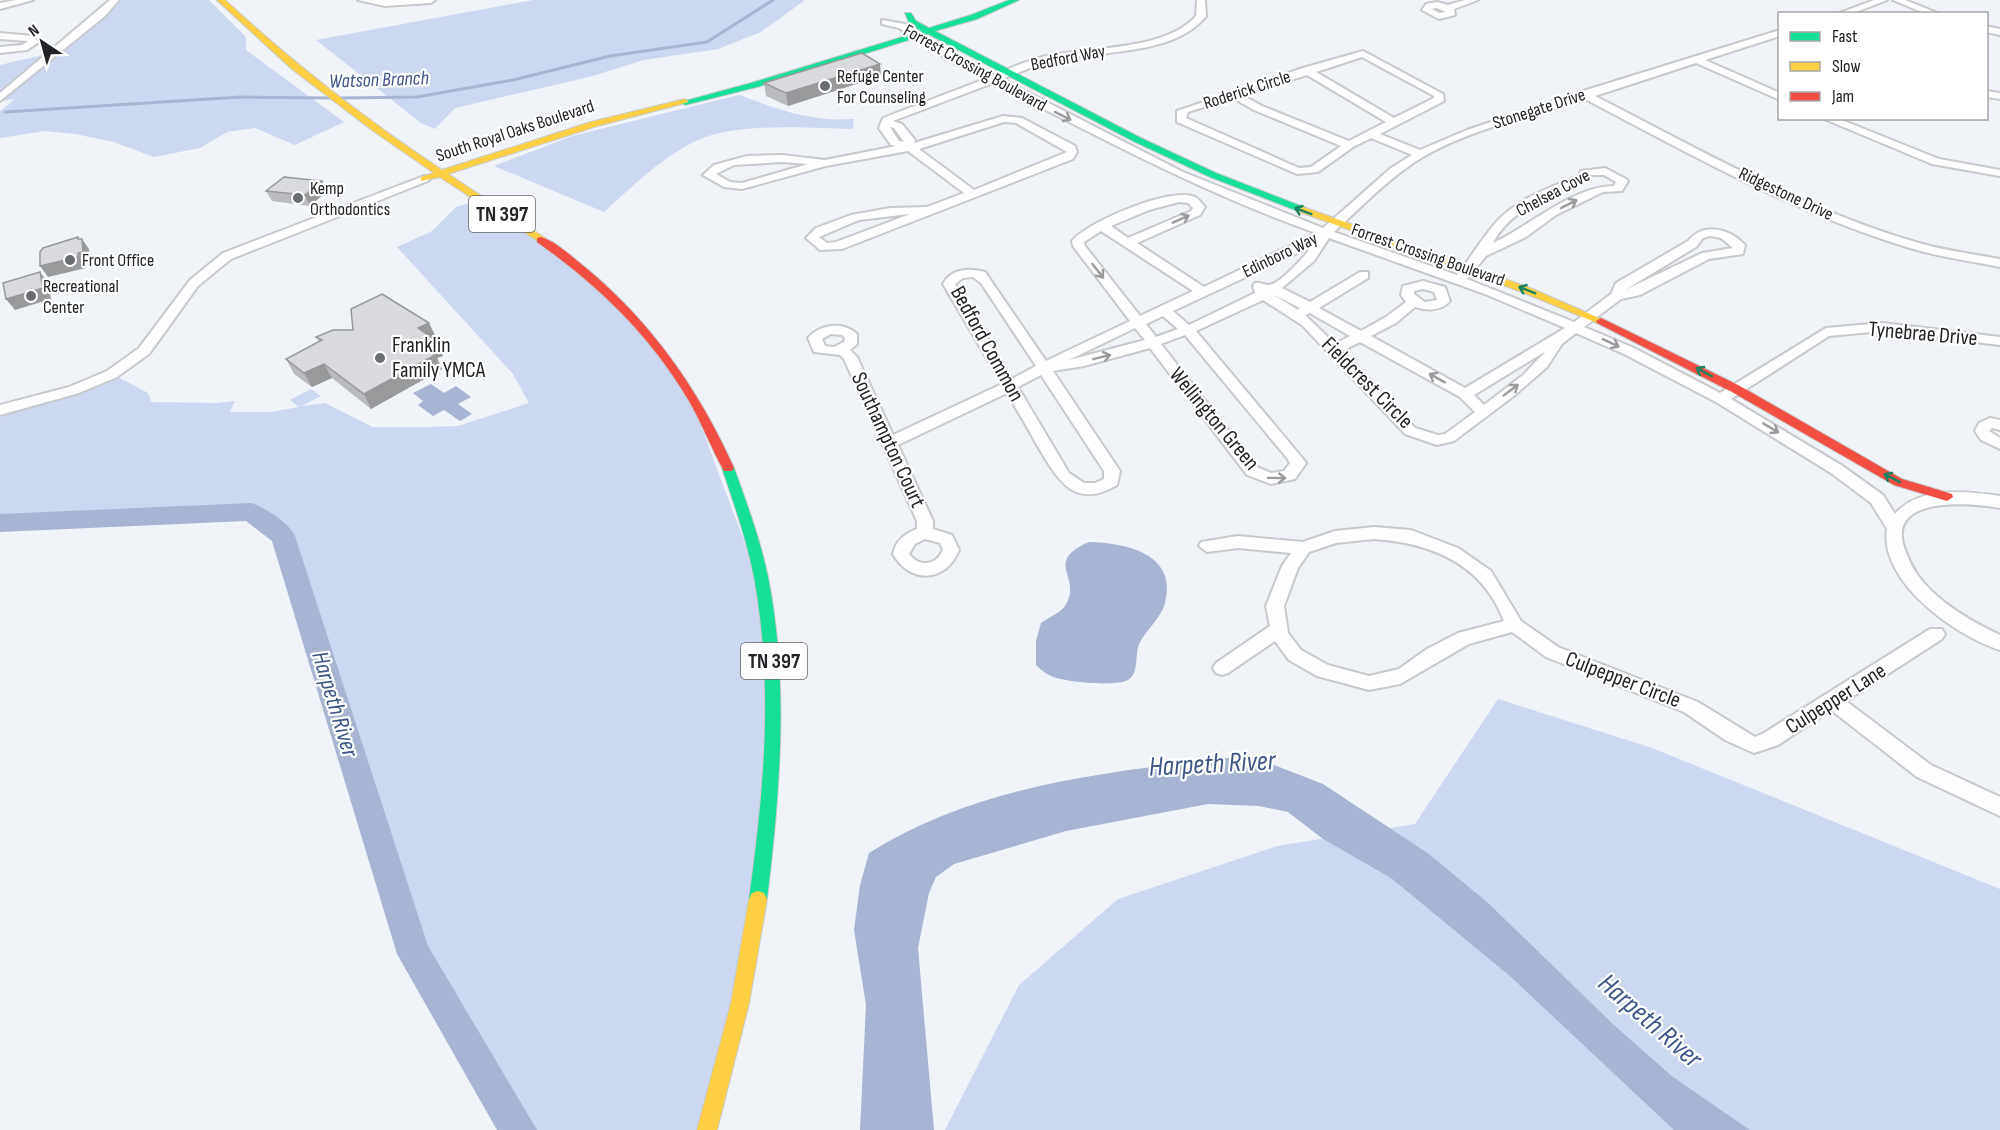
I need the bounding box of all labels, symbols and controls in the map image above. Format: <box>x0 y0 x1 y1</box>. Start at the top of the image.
north arrow <box>12 12 72 72</box>
legend <box>1778 12 1988 120</box>
street label: Forrest Crossing Boulevard <box>900 20 1050 116</box>
text: N <box>25 21 43 41</box>
text: Fast <box>1832 26 1858 47</box>
street label: Bedford Way <box>1029 41 1107 75</box>
text: Slow <box>1832 56 1861 77</box>
water label: Watson Branch <box>329 66 429 94</box>
place label: Refuge Center For Counseling <box>837 66 926 108</box>
street label: Roderick Circle <box>1201 66 1293 114</box>
marker: Refuge Center For Counseling <box>818 79 832 93</box>
street label: Stonegate Drive <box>1490 84 1588 134</box>
text: Jam <box>1831 86 1854 107</box>
street label: South Royal Oaks Boulevard <box>433 96 597 166</box>
one-way arrow <box>1053 110 1071 122</box>
street label: Ridgestone Drive <box>1735 163 1837 225</box>
street label: Chelsea Cove <box>1513 165 1593 221</box>
place label: Kemp Orthodontics <box>310 178 390 220</box>
marker: Kemp Orthodontics <box>291 191 305 205</box>
road number: TN 397 <box>469 196 535 232</box>
one-way arrow <box>1560 198 1578 210</box>
one-way arrow <box>1295 205 1313 216</box>
one-way arrow <box>1171 213 1189 224</box>
street label: Forrest Crossing Boulevard <box>1349 219 1507 291</box>
street label: Edinboro Way <box>1239 228 1321 282</box>
place label: Front Office <box>82 250 154 271</box>
marker: Front Office <box>63 253 77 267</box>
one-way arrow <box>1092 262 1105 278</box>
place label: Recreational Center <box>43 276 119 318</box>
street label: Bedford Common <box>944 282 1030 406</box>
one-way arrow <box>1518 284 1537 295</box>
marker: Recreational Center <box>24 289 38 303</box>
street label: Tynebrae Drive <box>1867 316 1979 352</box>
street label: Fieldcrest Circle <box>1315 331 1419 435</box>
place label: Franklin Family YMCA <box>392 332 486 384</box>
one-way arrow <box>1601 337 1619 349</box>
marker: Franklin Family YMCA <box>373 351 387 365</box>
one-way arrow <box>1093 351 1112 363</box>
street label: Wellington Green <box>1163 362 1265 476</box>
one-way arrow <box>1695 366 1713 377</box>
street label: Southampton Court <box>845 368 931 512</box>
one-way arrow <box>1428 371 1445 383</box>
one-way arrow <box>1503 384 1519 397</box>
one-way arrow <box>1762 423 1779 435</box>
one-way arrow <box>1266 472 1286 484</box>
one-way arrow <box>1883 472 1901 483</box>
road number: TN 397 <box>741 643 807 679</box>
street label: Culpepper Circle <box>1562 646 1684 714</box>
water label: Harpeth River <box>305 648 365 761</box>
street label: Culpepper Lane <box>1781 657 1891 741</box>
water label: Harpeth River <box>1148 744 1277 784</box>
water label: Harpeth River <box>1591 967 1710 1076</box>

